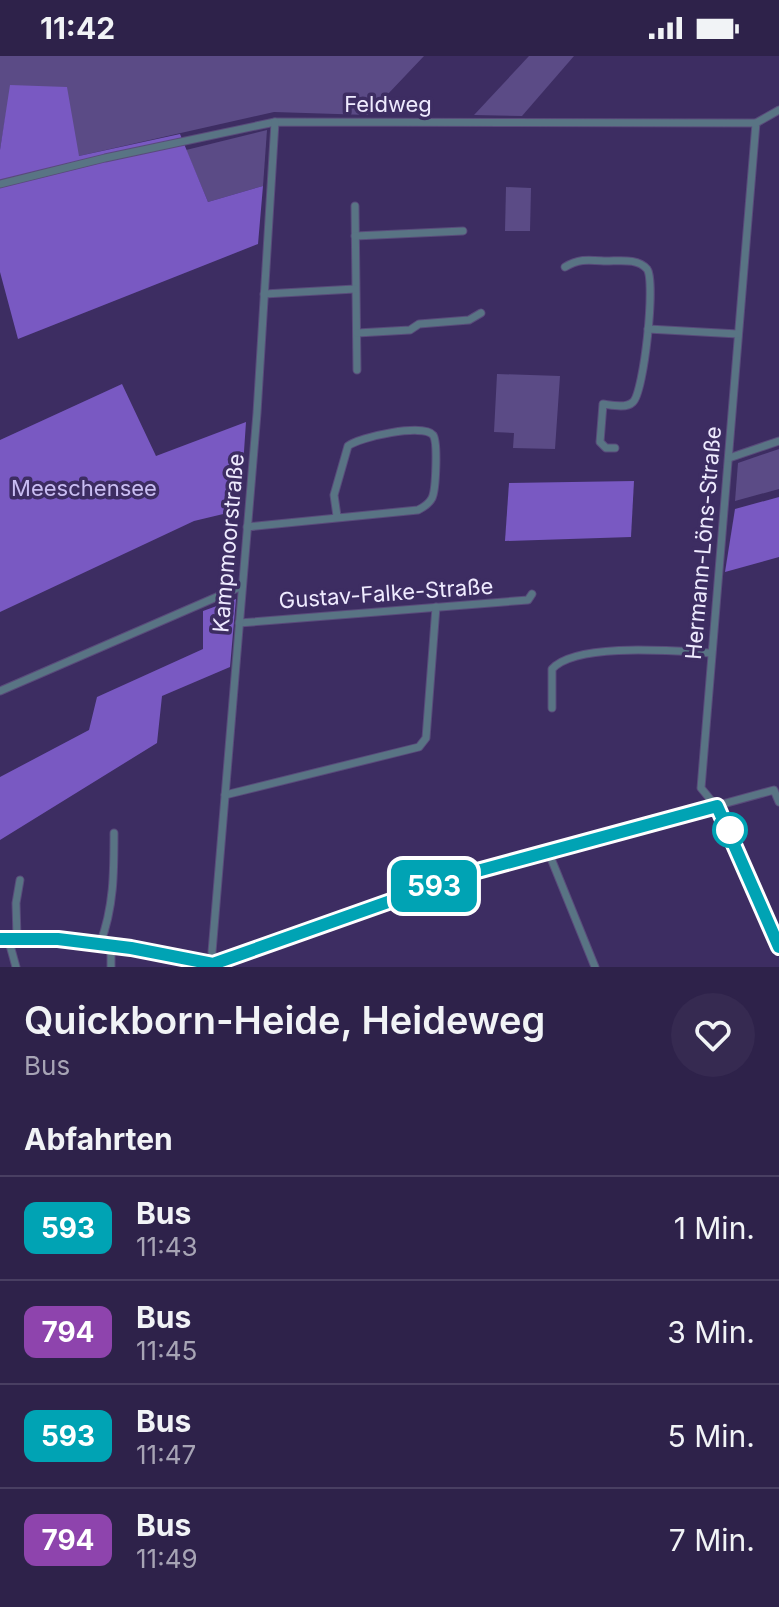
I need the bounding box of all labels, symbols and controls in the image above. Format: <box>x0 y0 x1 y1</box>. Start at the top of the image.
text: 11:42 <box>40 10 115 46</box>
street label: Feldweg <box>344 91 432 117</box>
street label: Hermann-Löns-Straße <box>680 425 726 661</box>
street label: Kampmoorstraße <box>207 452 249 634</box>
park label: Meeschensee <box>11 475 157 501</box>
street label: Gustav-Falke-Straße <box>278 573 494 613</box>
unlabelled marker <box>713 813 747 847</box>
line badge: 593 <box>388 860 480 912</box>
text: 593 <box>407 869 461 903</box>
button: heart <box>671 993 755 1077</box>
text: Quickborn-Heide, Heideweg <box>24 997 545 1043</box>
text: Bus <box>24 1050 70 1081</box>
text: Abfahrten <box>24 1121 173 1157</box>
text: Bus <box>136 1195 191 1231</box>
text: 1 Min. <box>674 1210 755 1246</box>
text: 593 <box>41 1211 95 1245</box>
text: 11:43 <box>136 1231 198 1262</box>
text: Bus <box>136 1299 191 1335</box>
text: 3 Min. <box>667 1314 755 1350</box>
text: 794 <box>41 1315 95 1349</box>
text: 11:45 <box>136 1335 197 1366</box>
text: Bus <box>136 1403 191 1439</box>
text: 5 Min. <box>668 1418 755 1454</box>
text: 593 <box>41 1419 95 1453</box>
text: 11:47 <box>136 1439 196 1470</box>
text: Bus <box>136 1507 191 1543</box>
text: 7 Min. <box>669 1522 755 1558</box>
text: 794 <box>41 1523 95 1557</box>
text: 11:49 <box>136 1543 198 1574</box>

